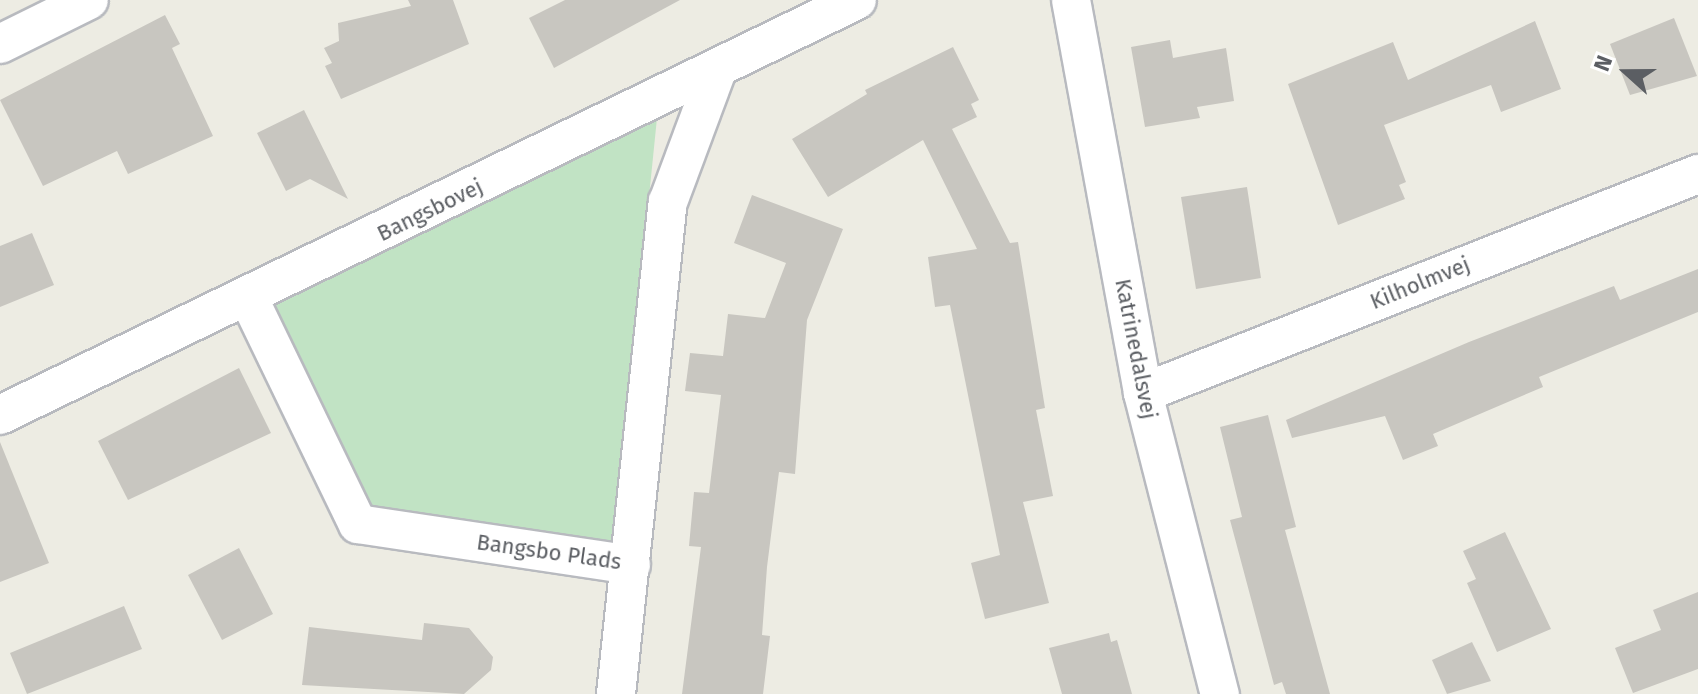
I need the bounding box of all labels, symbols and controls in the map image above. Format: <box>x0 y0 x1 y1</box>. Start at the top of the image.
north arrow <box>1586 32 1666 112</box>
text: N <box>1588 52 1618 75</box>
street label: Bangsbovej <box>373 173 487 247</box>
street label: Kilholmvej <box>1366 251 1474 315</box>
street label: Katrinedalsvej <box>1109 277 1163 421</box>
street label: Bangsbo Plads <box>475 529 623 575</box>

